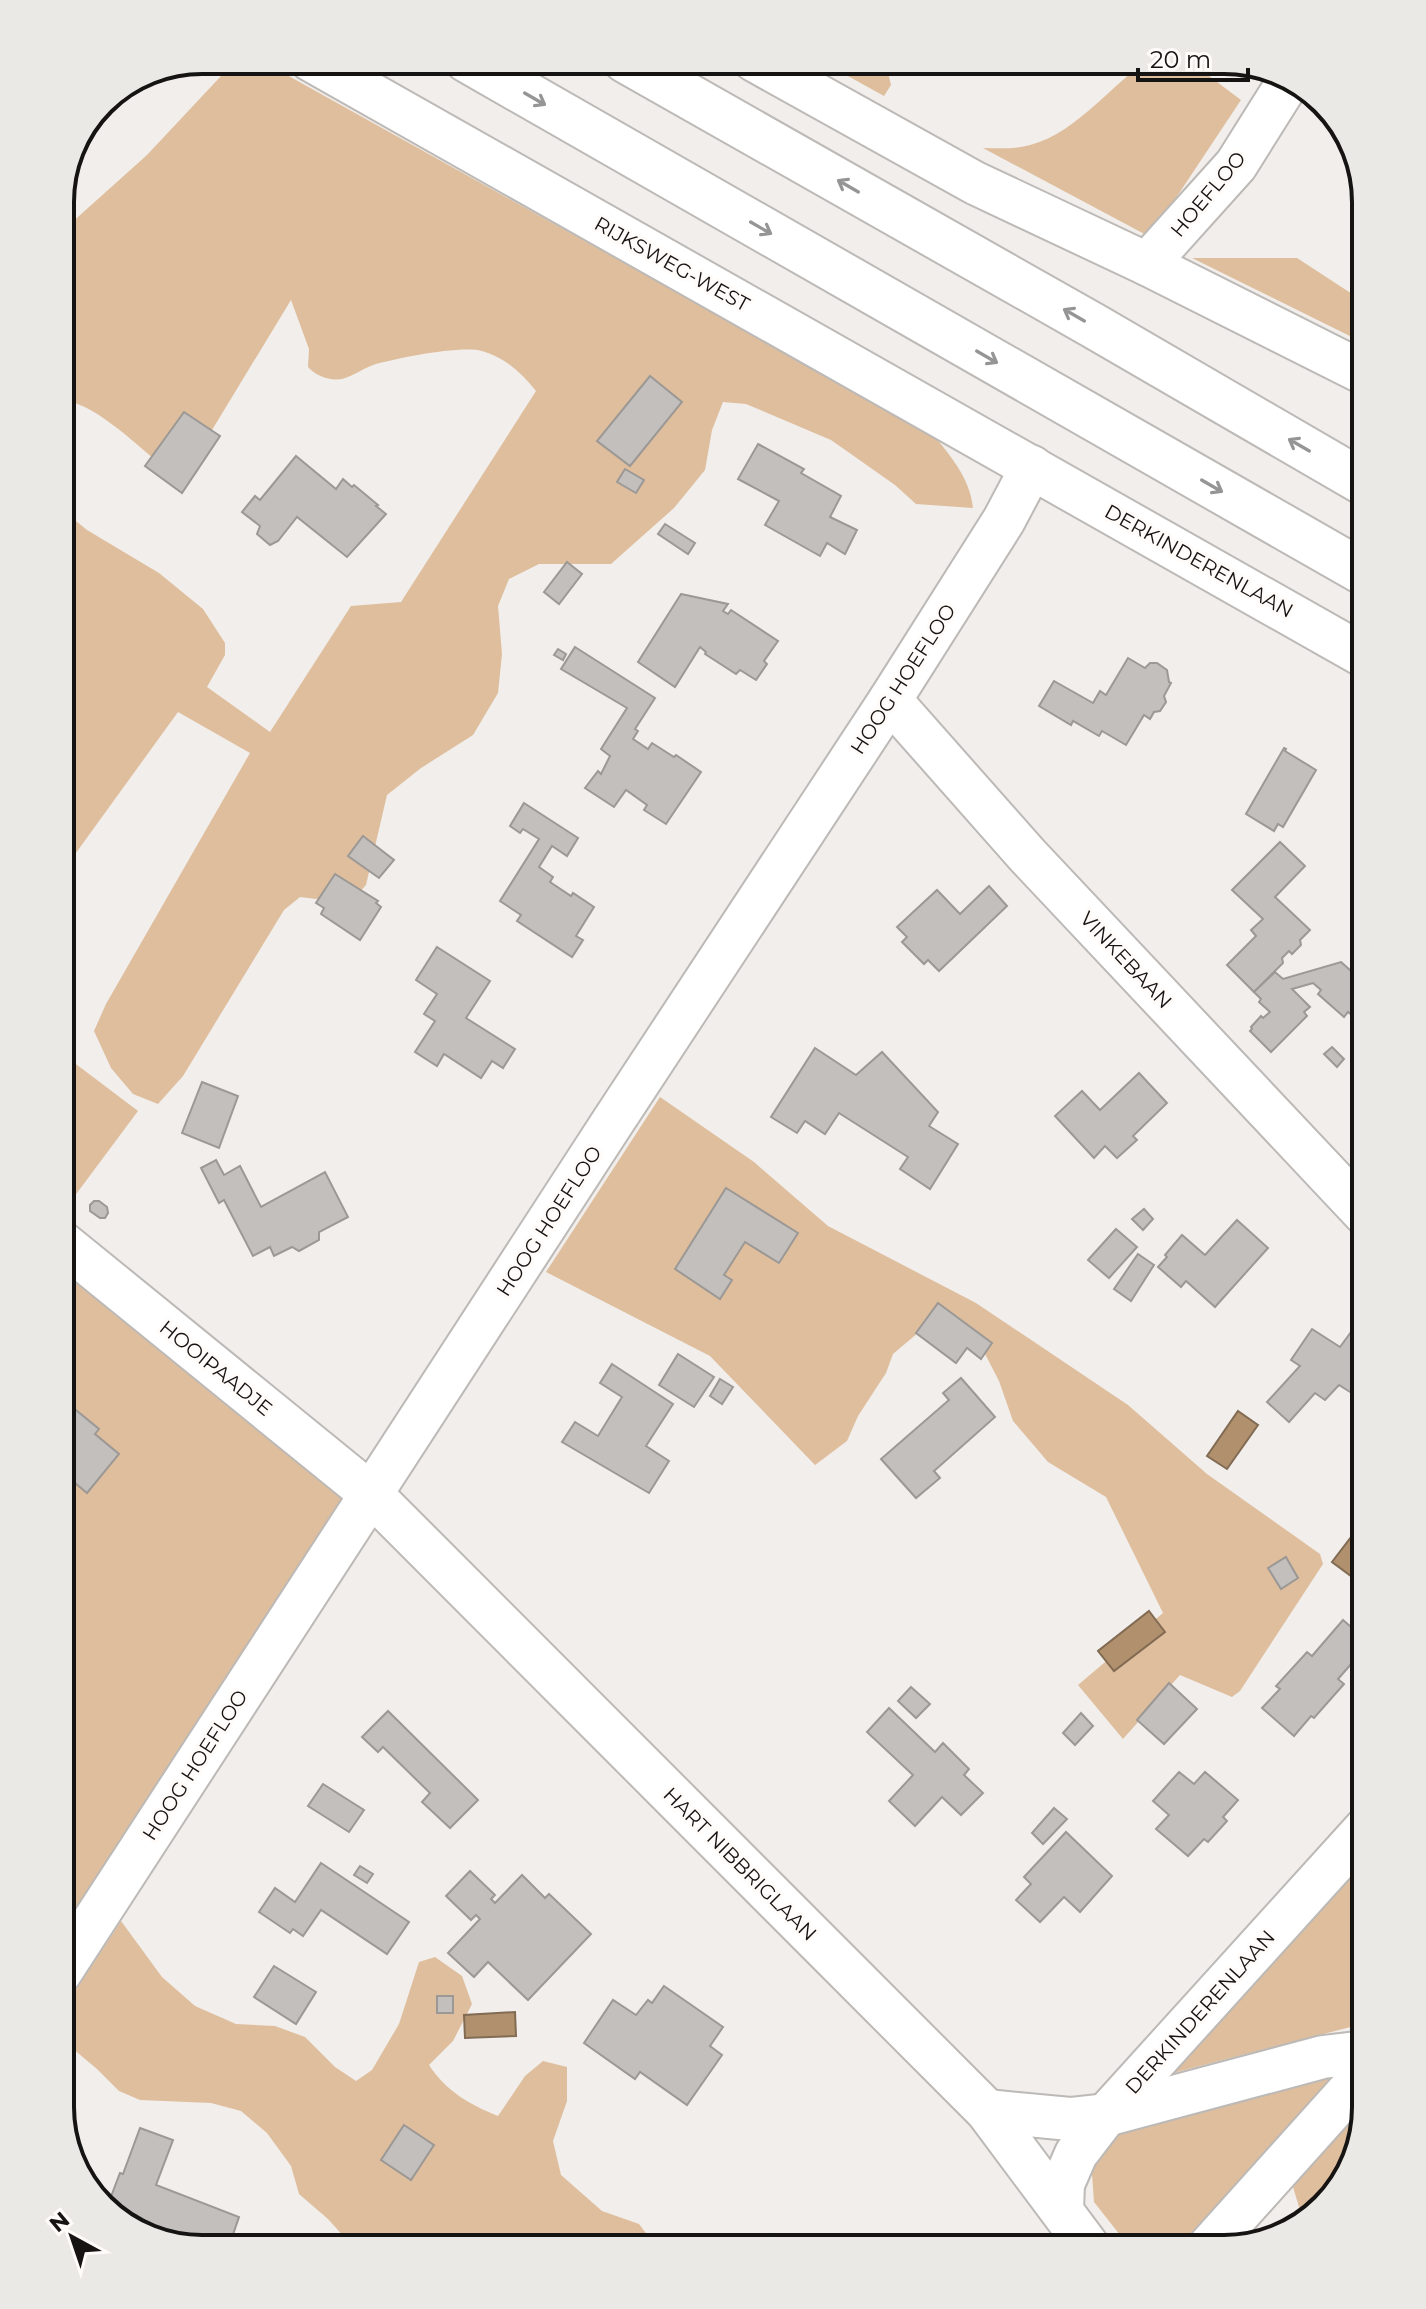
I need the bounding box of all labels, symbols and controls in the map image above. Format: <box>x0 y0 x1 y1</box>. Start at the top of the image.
scale bar <box>1138 32 1248 82</box>
text: 20 m <box>1150 45 1211 74</box>
one-way arrow <box>523 91 546 107</box>
street label: HOEFLOO <box>1165 146 1251 242</box>
one-way arrow <box>836 178 860 194</box>
street label: RIJKSWEG-WEST <box>590 211 754 317</box>
one-way arrow <box>749 220 772 236</box>
one-way arrow <box>1063 307 1086 323</box>
one-way arrow <box>974 350 998 365</box>
one-way arrow <box>1287 437 1311 452</box>
one-way arrow <box>1200 478 1223 494</box>
street label: DERKINDERENLAAN <box>1101 499 1297 623</box>
street label: HOOG HOEFLOO <box>845 599 961 759</box>
street label: VINKEBAAN <box>1075 907 1177 1013</box>
street label: HOOG HOEFLOO <box>491 1141 607 1301</box>
street label: HOOIPAADJE <box>155 1315 277 1421</box>
street label: HOOG HOEFLOO <box>137 1685 253 1845</box>
street label: HART NIBBRIGLAAN <box>658 1782 822 1946</box>
street label: DERKINDERENLAAN <box>1120 1925 1280 2099</box>
north arrow <box>32 2197 112 2277</box>
text: N <box>44 2206 75 2238</box>

